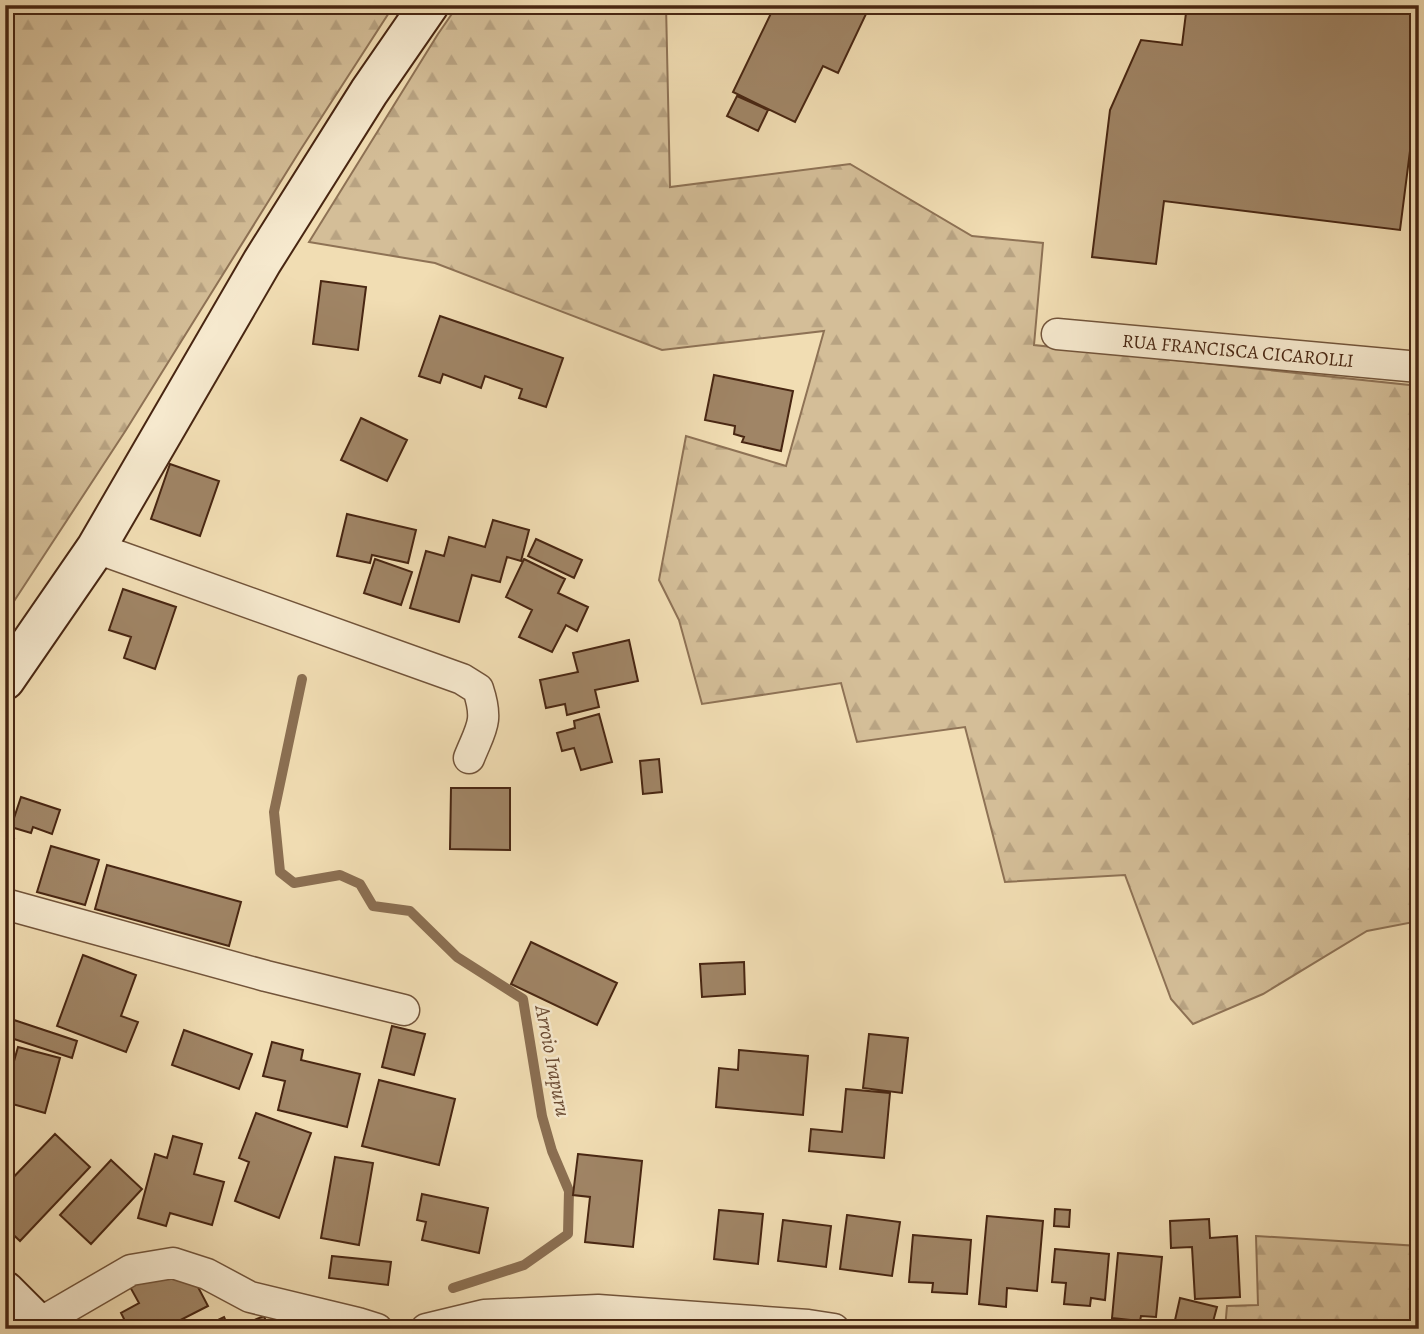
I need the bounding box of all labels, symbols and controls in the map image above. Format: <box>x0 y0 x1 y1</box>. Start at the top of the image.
street label: RUA FRANCISCA CICAROLLI <box>1121 328 1355 374</box>
water label: Arroio Irapuru <box>528 1002 578 1119</box>

